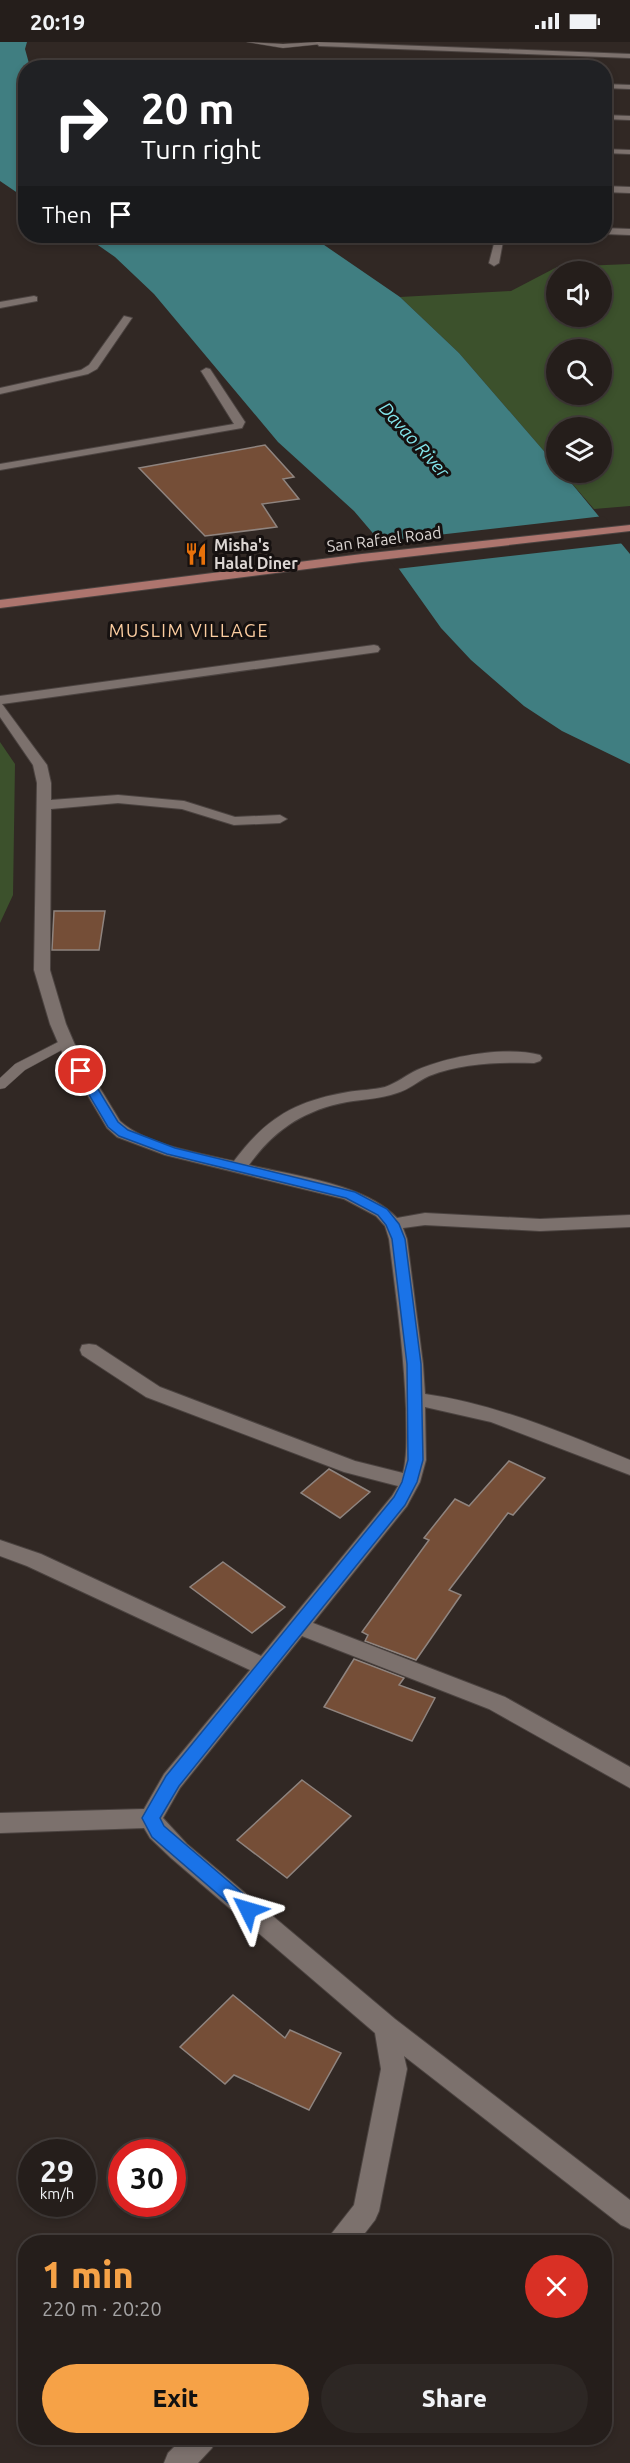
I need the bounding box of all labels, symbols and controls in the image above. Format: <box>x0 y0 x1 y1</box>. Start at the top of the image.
text: 20:19 <box>30 9 85 34</box>
icon: right <box>42 84 120 162</box>
text: 20 m <box>141 85 235 132</box>
text: Turn right <box>141 134 261 164</box>
icon: arrive <box>104 198 137 231</box>
text: Then <box>42 202 92 227</box>
map controls <box>546 261 612 483</box>
button: sound <box>546 261 612 327</box>
button: search <box>546 339 612 405</box>
water label: Davao River <box>376 398 455 482</box>
button: layers <box>546 417 612 483</box>
street label: San Rafael Road <box>326 523 442 555</box>
place label: Misha's Halal Diner <box>214 536 298 572</box>
restaurant icon: Misha's Halal Diner <box>183 541 209 567</box>
district label: MUSLIM VILLAGE <box>109 620 269 640</box>
pin <box>55 1045 106 1096</box>
icon: arrive <box>64 1054 97 1087</box>
position arrow <box>216 1878 280 1942</box>
speed limit sign: 30 <box>108 2139 186 2217</box>
text: 29 <box>40 2154 74 2188</box>
text: km/h <box>40 2185 74 2202</box>
text: 1 min <box>42 2254 134 2295</box>
button: close <box>525 2255 588 2318</box>
text: 220 m · 20:20 <box>42 2297 162 2320</box>
button: Exit <box>42 2364 309 2433</box>
button: Share <box>321 2364 588 2433</box>

